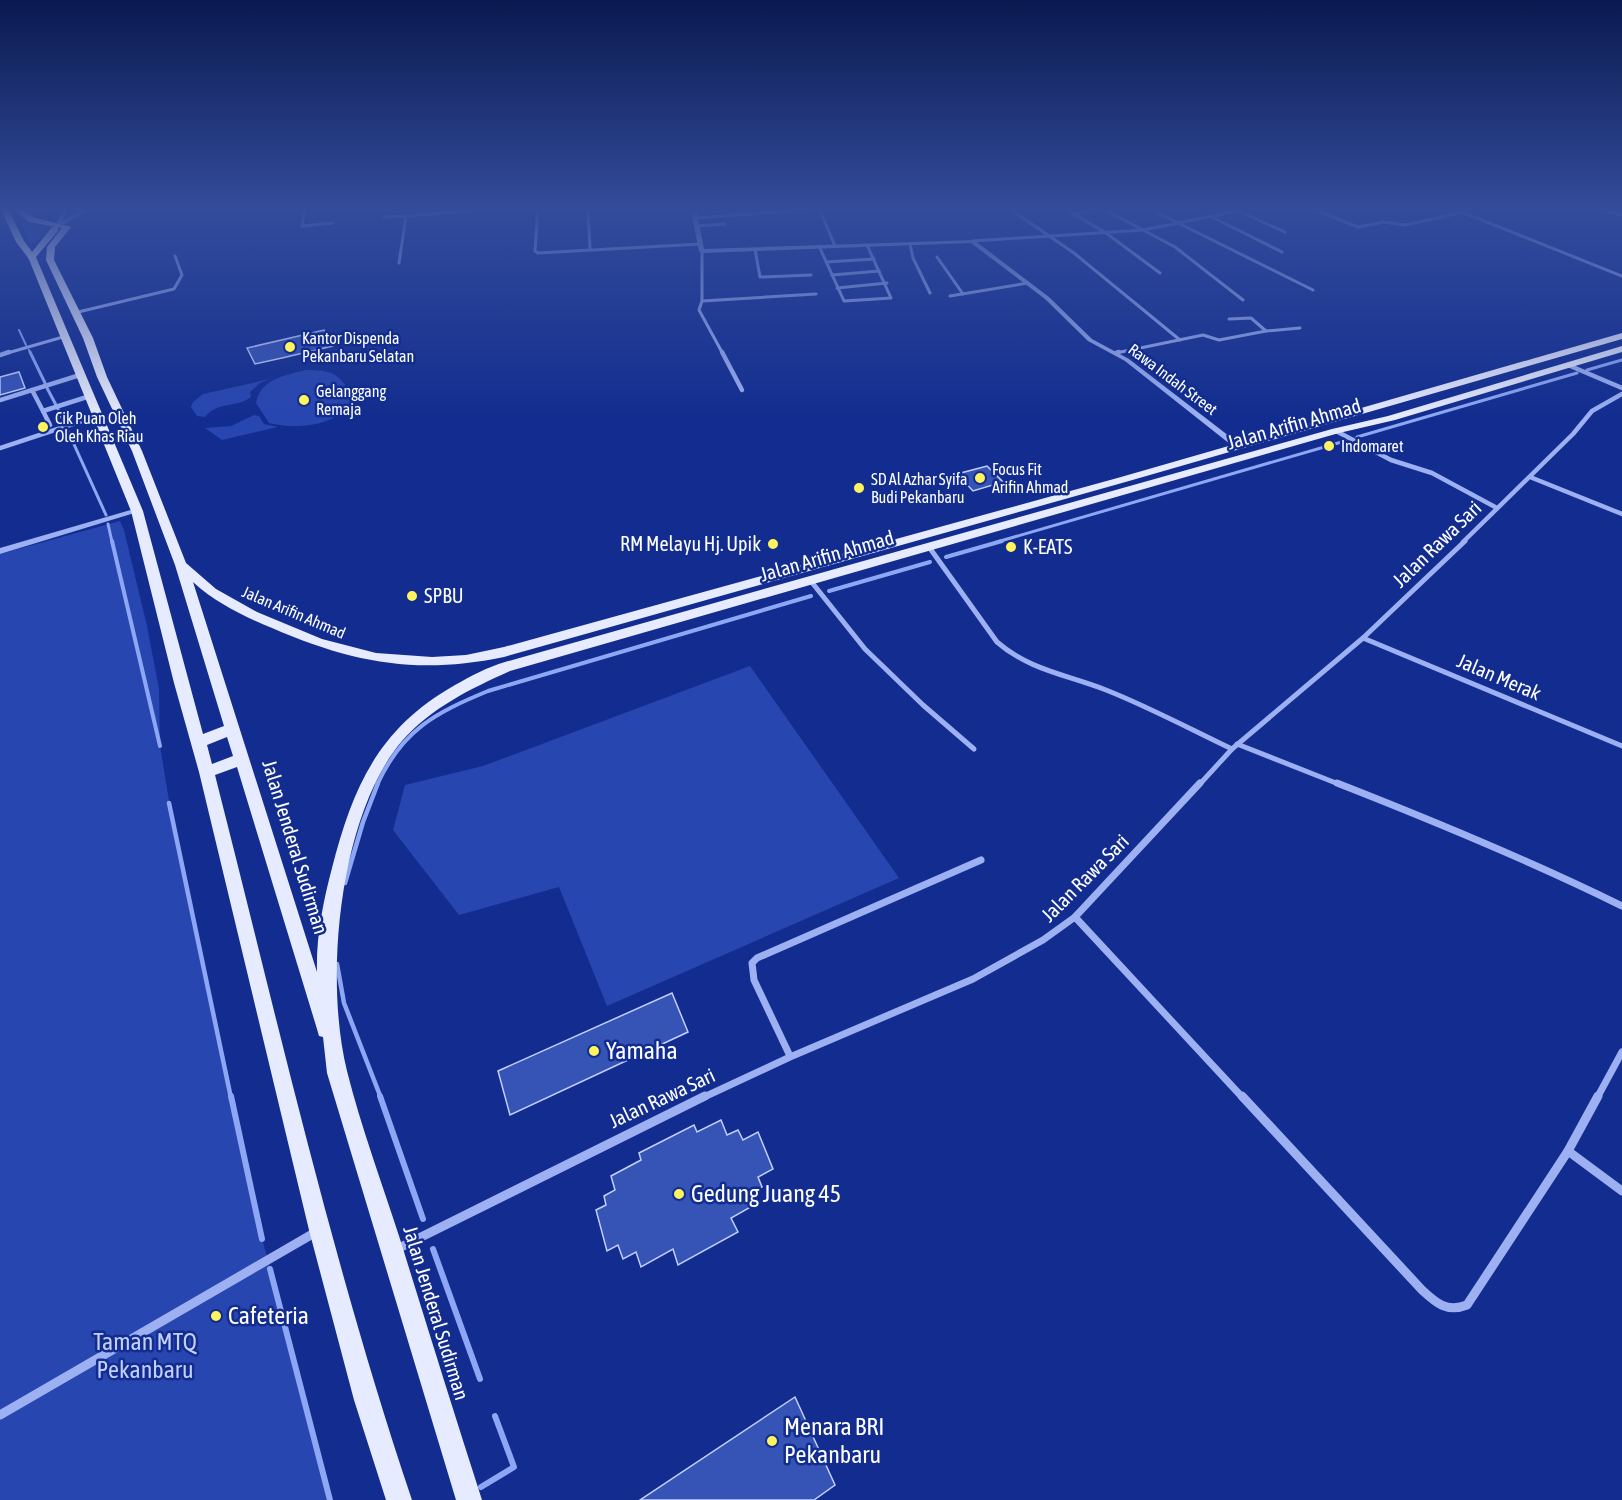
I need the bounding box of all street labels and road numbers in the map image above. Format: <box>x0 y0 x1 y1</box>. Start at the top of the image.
street label: Rawa Indah Street <box>1125 340 1221 418</box>
street label: Jalan Arifin Ahmad <box>1224 393 1363 454</box>
street label: Jalan Rawa Sari <box>1388 496 1486 592</box>
street label: Jalan Arifin Ahmad <box>757 525 896 586</box>
street label: Jalan Arifin Ahmad <box>240 582 348 642</box>
street label: Jalan Merak <box>1454 649 1545 705</box>
street label: Jalan Jenderal Sudirman <box>258 757 333 937</box>
street label: Jalan Rawa Sari <box>1036 829 1133 926</box>
street label: Jalan Rawa Sari <box>605 1063 718 1132</box>
street label: Jalan Jenderal Sudirman <box>399 1223 474 1403</box>

